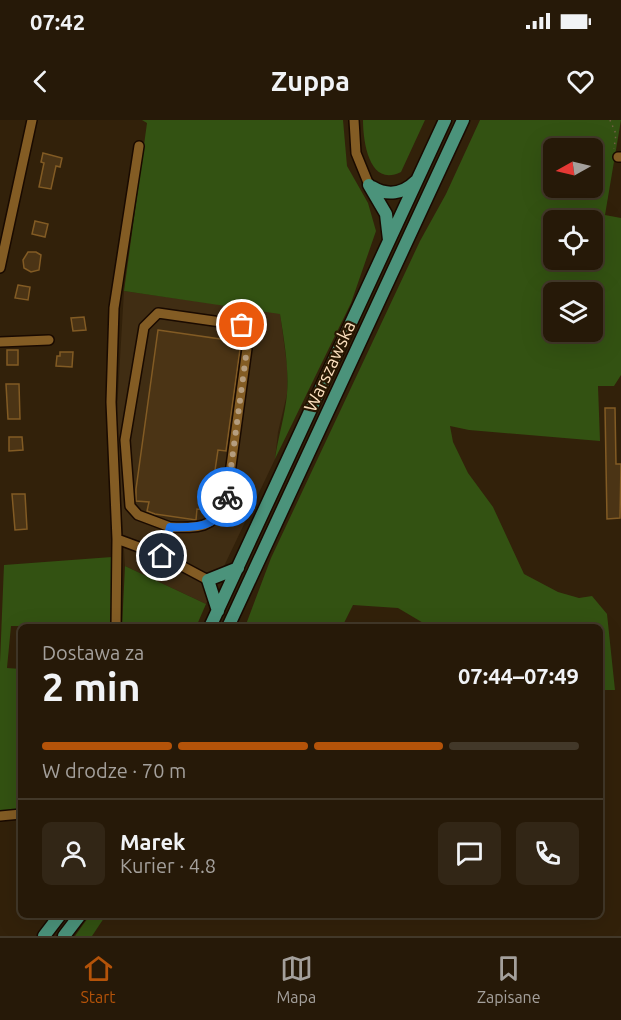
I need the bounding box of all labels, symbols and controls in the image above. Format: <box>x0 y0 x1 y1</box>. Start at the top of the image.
text: 07:42 <box>30 9 85 34</box>
icon: back <box>24 65 57 98</box>
icon: heart <box>564 65 597 98</box>
text: Zuppa <box>271 66 350 96</box>
north arrow <box>543 138 603 198</box>
map controls <box>543 138 603 342</box>
button: locate <box>543 210 603 270</box>
button: layers <box>543 282 603 342</box>
pin <box>216 299 267 350</box>
icon: bag <box>225 308 258 341</box>
street label: Warszawska <box>299 317 359 415</box>
courier <box>197 467 257 527</box>
icon: bike <box>211 481 244 514</box>
pin <box>136 530 187 581</box>
icon: home <box>145 539 178 572</box>
text: Dostawa za <box>42 641 144 664</box>
text: 07:44–07:49 <box>458 663 579 688</box>
text: 2 min <box>42 665 141 708</box>
text: W drodze · 70 m <box>42 759 186 782</box>
button: person <box>42 822 105 885</box>
button: chat <box>438 822 501 885</box>
button: phone <box>516 822 579 885</box>
text: Marek <box>120 829 185 854</box>
text: Kurier · 4.8 <box>120 854 216 877</box>
tab: Start <box>80 952 116 1006</box>
tab: Mapa <box>276 952 316 1006</box>
tab: Zapisane <box>477 952 541 1006</box>

